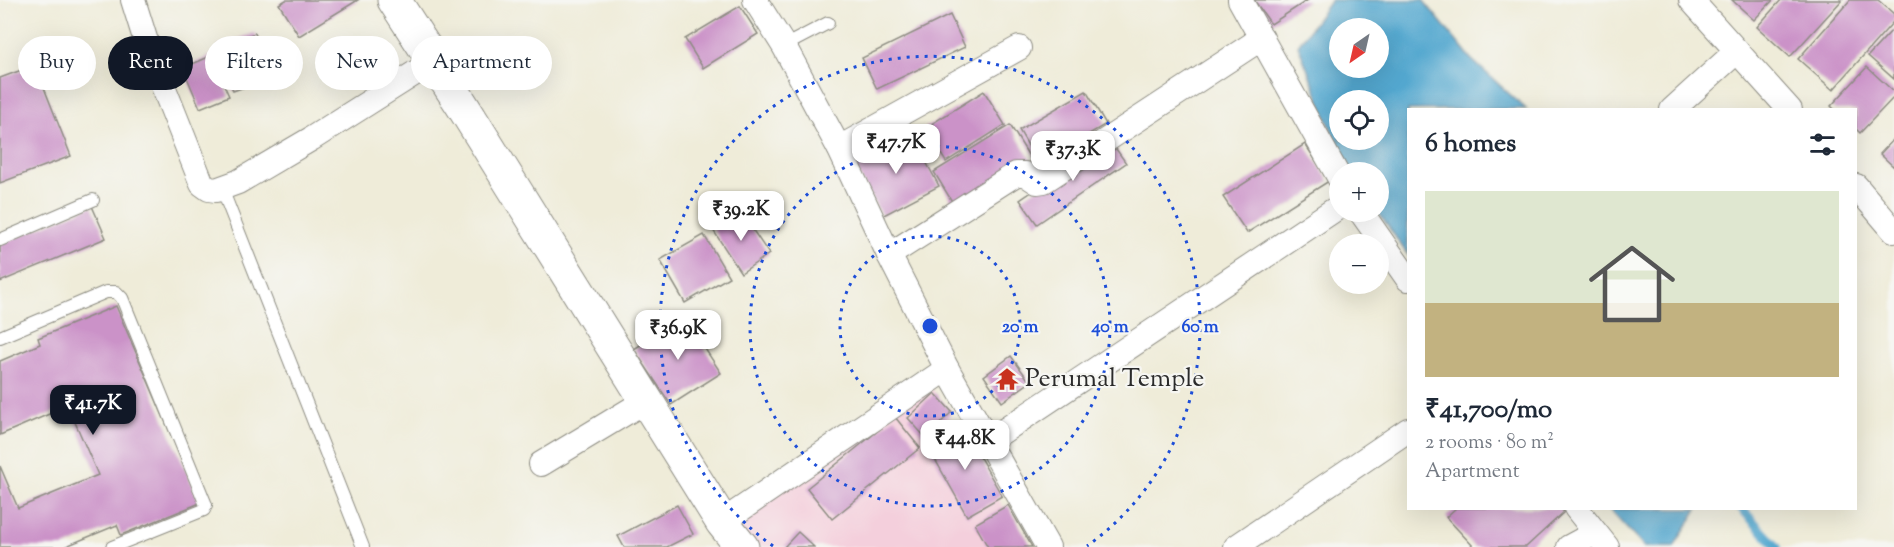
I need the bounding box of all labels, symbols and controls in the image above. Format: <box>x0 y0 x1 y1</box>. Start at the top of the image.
north arrow <box>1329 18 1389 78</box>
map controls <box>1329 18 1389 294</box>
chip: Buy <box>18 36 96 90</box>
chip: Rent <box>108 36 193 90</box>
chip: Filters <box>205 36 303 90</box>
chip: New <box>315 36 399 90</box>
chip: Apartment <box>411 36 552 90</box>
button: locate <box>1329 90 1389 150</box>
pin: ₹47.7K <box>847 124 945 175</box>
text: 6 homes <box>1425 126 1516 163</box>
icon: filters <box>1806 128 1839 161</box>
text: ₹47.7K <box>866 129 926 158</box>
pin: ₹37.3K <box>1024 131 1122 182</box>
text: ₹37.3K <box>1045 136 1101 165</box>
button: + <box>1329 162 1389 222</box>
pin: ₹39.2K <box>692 191 790 242</box>
text: ₹39.2K <box>712 196 770 225</box>
icon: home <box>1578 230 1686 338</box>
button: − <box>1329 234 1389 294</box>
pin: ₹36.9K <box>629 310 727 361</box>
text: ₹36.9K <box>649 315 707 344</box>
text: 20 m <box>1002 315 1038 341</box>
text: 40 m <box>1090 315 1129 341</box>
text: 60 m <box>1181 315 1219 341</box>
centre of rings <box>920 316 940 336</box>
place label: Perumal Temple <box>1025 361 1204 398</box>
temple icon: Perumal Temple <box>994 366 1020 392</box>
pin: ₹41.7K <box>44 385 142 436</box>
text: ₹41.7K <box>64 390 122 419</box>
text: ₹41,700/mo <box>1425 392 1552 429</box>
pin: ₹44.8K <box>916 420 1014 471</box>
text: ₹44.8K <box>934 425 996 454</box>
text: 2 rooms · 80 m² <box>1425 429 1554 458</box>
text: Apartment <box>1425 458 1520 487</box>

